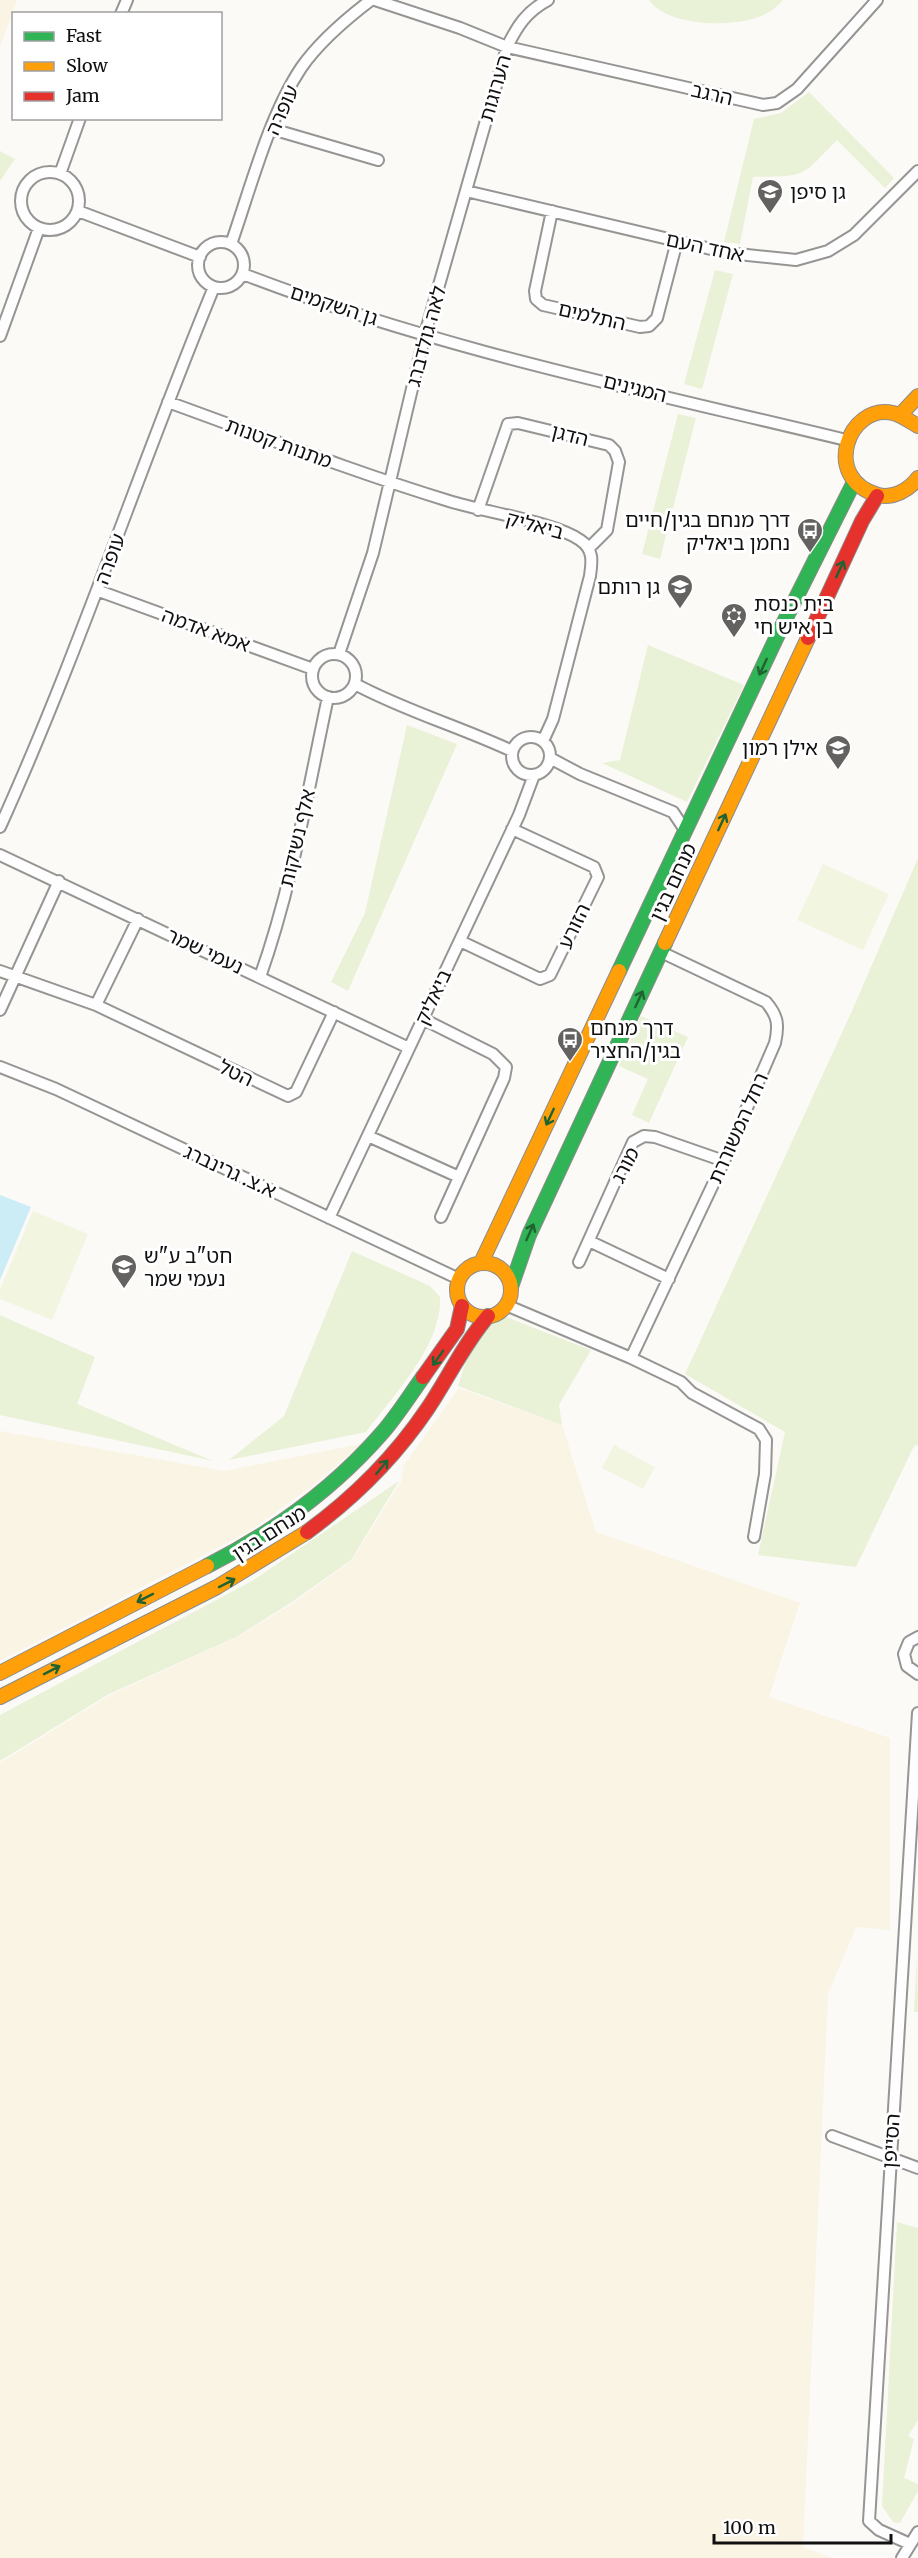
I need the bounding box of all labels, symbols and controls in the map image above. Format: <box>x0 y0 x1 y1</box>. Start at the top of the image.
legend <box>12 12 222 120</box>
text: Fast <box>66 24 102 47</box>
street label: הערוגות <box>473 52 516 124</box>
text: Slow <box>66 54 109 77</box>
street label: הרגב <box>689 77 735 110</box>
street label: עופרה <box>259 81 304 139</box>
text: Jam <box>65 84 100 107</box>
school or university icon: גן סיפן <box>755 177 785 215</box>
place label: גן סיפן <box>790 179 846 204</box>
street label: אחד העם <box>664 226 747 267</box>
street label: גן השקמים <box>287 279 382 331</box>
street label: לאה גולדברג <box>400 283 451 389</box>
street label: התלמים <box>556 296 628 335</box>
street label: המגינים <box>601 368 670 407</box>
street label: מתנות קטנות <box>223 412 336 473</box>
street label: הדגן <box>549 418 591 451</box>
street label: ביאליק <box>504 505 567 544</box>
place label: דרך מנחם בגין/חיים נחמן ביאליק <box>625 507 790 555</box>
bus stop icon: דרך מנחם בגין/חיים נחמן ביאליק <box>795 516 825 554</box>
street label: עופרה <box>89 530 130 588</box>
one-way arrow <box>835 560 846 579</box>
school or university icon: גן רותם <box>665 572 695 610</box>
place label: גן רותם <box>597 574 661 599</box>
place label: בית כנסת בן איש חי <box>754 591 834 639</box>
synagogue icon: בית כנסת בן איש חי <box>719 601 749 639</box>
street label: אמא אדמה <box>159 602 254 657</box>
one-way arrow <box>756 657 768 675</box>
school or university icon: אילן רמון <box>823 733 853 771</box>
place label: אילן רמון <box>742 735 818 760</box>
street label: אלף נשיקות <box>273 787 320 889</box>
one-way arrow <box>717 813 728 831</box>
street label: מנחם בגין <box>644 839 701 925</box>
street label: הזורע <box>552 899 595 953</box>
street label: נעמי שמר <box>163 922 247 979</box>
street label: ביאליק <box>409 965 456 1029</box>
one-way arrow <box>634 990 646 1008</box>
place label: דרך מנחם בגין/החציר <box>590 1015 681 1063</box>
bus stop icon: דרך מנחם בגין/החציר <box>555 1025 585 1063</box>
street label: הטל <box>215 1053 258 1092</box>
street label: רחל המשוררת <box>702 1068 773 1187</box>
one-way arrow <box>543 1108 555 1126</box>
street label: א.צ. גרינברג <box>180 1138 280 1203</box>
street label: מורג <box>605 1143 644 1187</box>
one-way arrow <box>525 1224 537 1242</box>
place label: חט"ב ע"ש נעמי שמר <box>144 1243 232 1291</box>
school or university icon: חט"ב ע"ש נעמי שמר <box>109 1252 139 1290</box>
one-way arrow <box>432 1350 444 1366</box>
one-way arrow <box>375 1460 389 1475</box>
street label: מנחם בגין <box>227 1499 310 1566</box>
one-way arrow <box>217 1577 235 1588</box>
one-way arrow <box>137 1593 155 1604</box>
one-way arrow <box>43 1664 61 1676</box>
street label: הסייפן <box>876 2112 905 2169</box>
scale bar <box>714 2507 891 2545</box>
text: 100 m <box>723 2516 776 2539</box>

